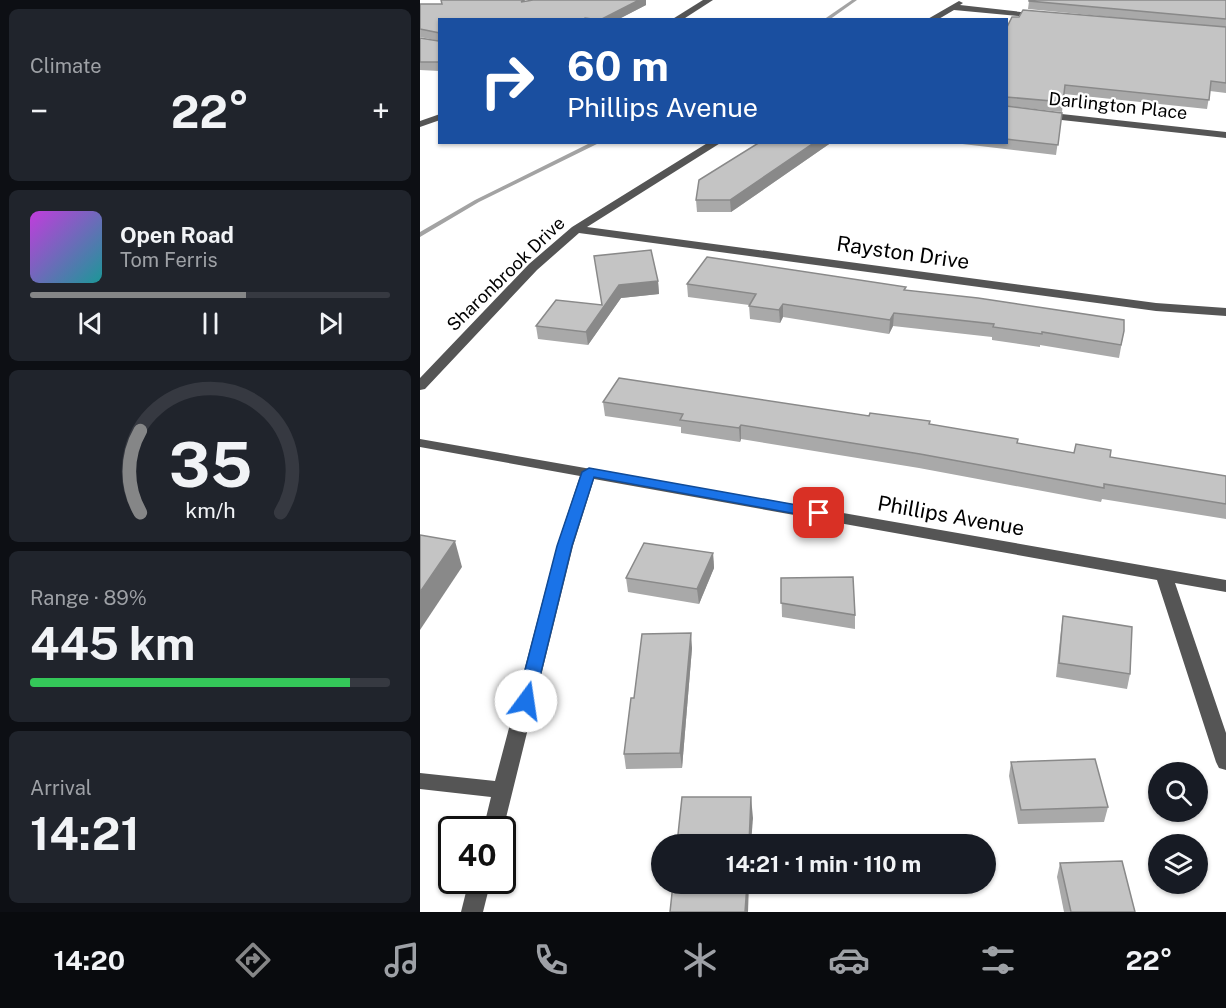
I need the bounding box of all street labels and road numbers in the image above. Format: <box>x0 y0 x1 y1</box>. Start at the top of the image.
street label: Darlington Place <box>1048 88 1189 123</box>
street label: Sharonbrook Drive <box>442 212 569 335</box>
street label: Rayston Drive <box>835 231 971 274</box>
street label: Phillips Avenue <box>876 490 1026 541</box>

